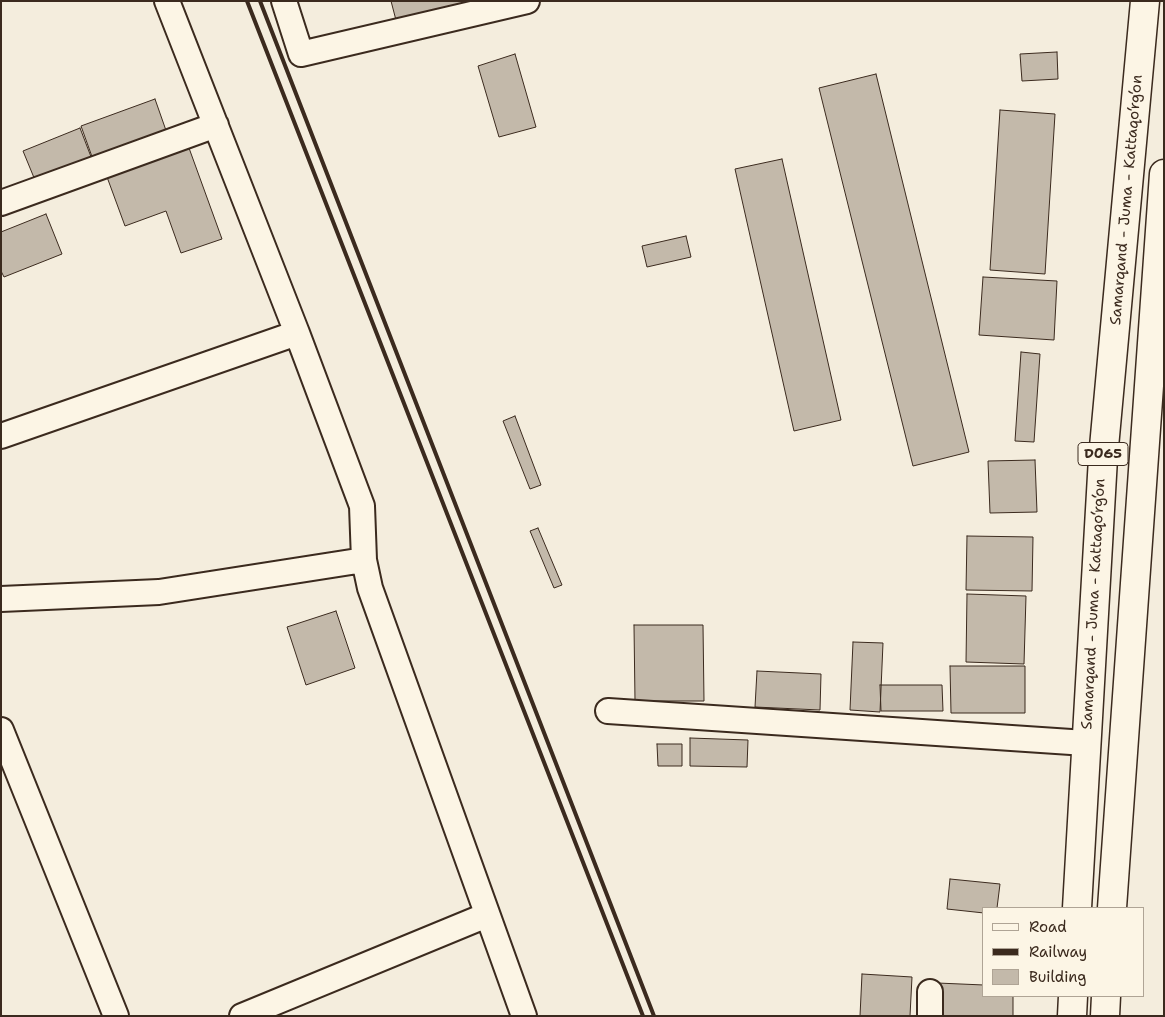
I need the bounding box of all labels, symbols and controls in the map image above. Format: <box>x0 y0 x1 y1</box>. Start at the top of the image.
street label: Samarqand - Juma - Kattaqo‘rg‘on <box>1107 74 1147 326</box>
road number: D065 <box>1078 442 1128 466</box>
street label: Samarqand - Juma - Kattaqo‘rg‘on <box>1078 478 1110 730</box>
legend <box>982 907 1145 997</box>
text: Road <box>1029 917 1067 937</box>
text: Railway <box>1029 942 1087 962</box>
text: Building <box>1029 967 1086 987</box>

